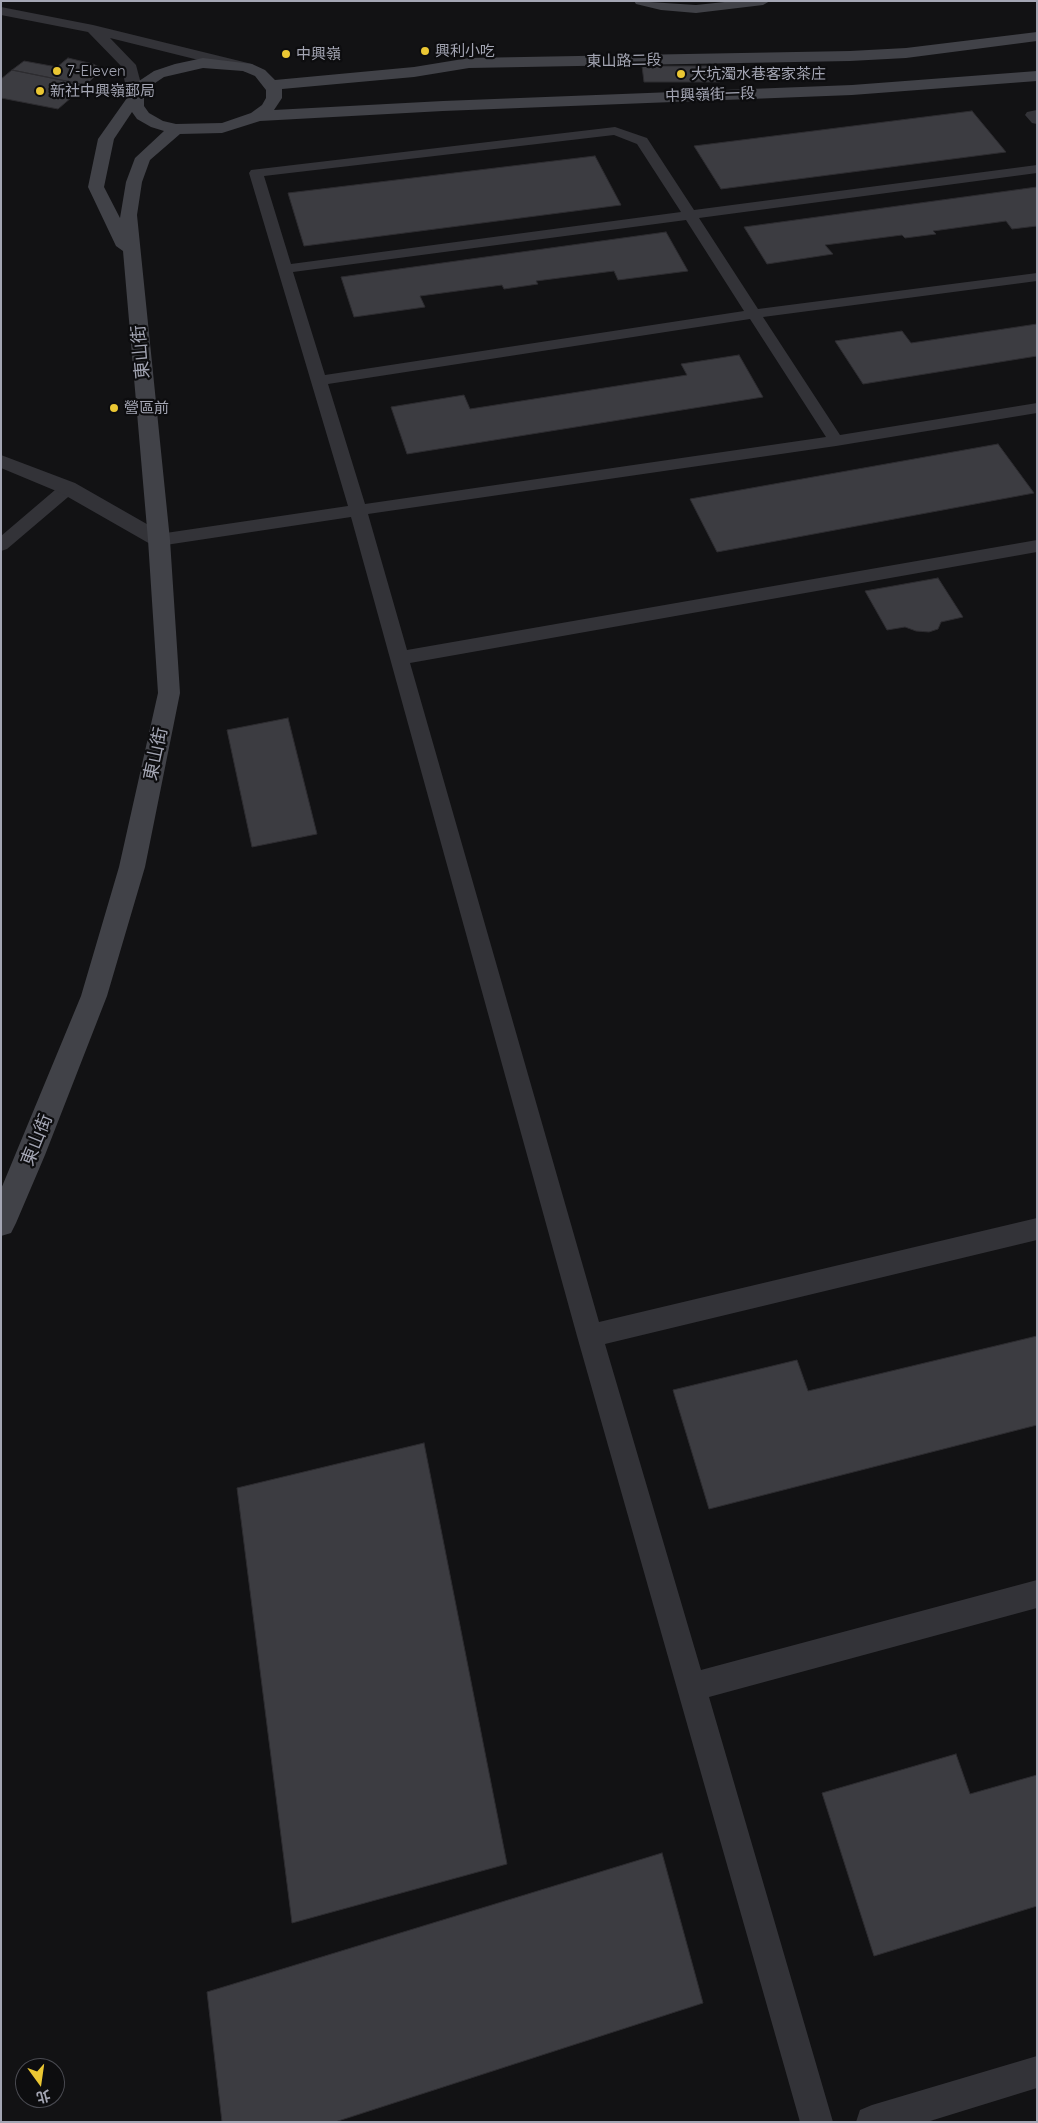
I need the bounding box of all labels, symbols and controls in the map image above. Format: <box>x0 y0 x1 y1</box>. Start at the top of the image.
place label: 興利小吃 <box>435 42 495 60</box>
place label: 中興嶺 <box>296 45 341 63</box>
marker: 興利小吃 <box>419 45 431 57</box>
marker: 中興嶺 <box>280 48 292 60</box>
street label: 東山路二段 <box>586 51 662 71</box>
place label: 7-Eleven <box>67 62 126 80</box>
marker: 7-Eleven <box>51 65 63 77</box>
place label: 大坑濁水巷客家茶庄 <box>691 65 826 83</box>
marker: 大坑濁水巷客家茶庄 <box>675 68 687 80</box>
place label: 新社中興嶺郵局 <box>50 82 155 100</box>
street label: 中興嶺街一段 <box>665 84 755 106</box>
marker: 新社中興嶺郵局 <box>34 85 46 97</box>
street label: 東山街 <box>128 324 154 380</box>
place label: 營區前 <box>124 399 169 417</box>
marker: 營區前 <box>108 402 120 414</box>
street label: 東山街 <box>140 725 172 783</box>
street label: 東山街 <box>17 1111 57 1169</box>
north arrow <box>15 2058 65 2108</box>
text: 北 <box>34 2086 52 2107</box>

